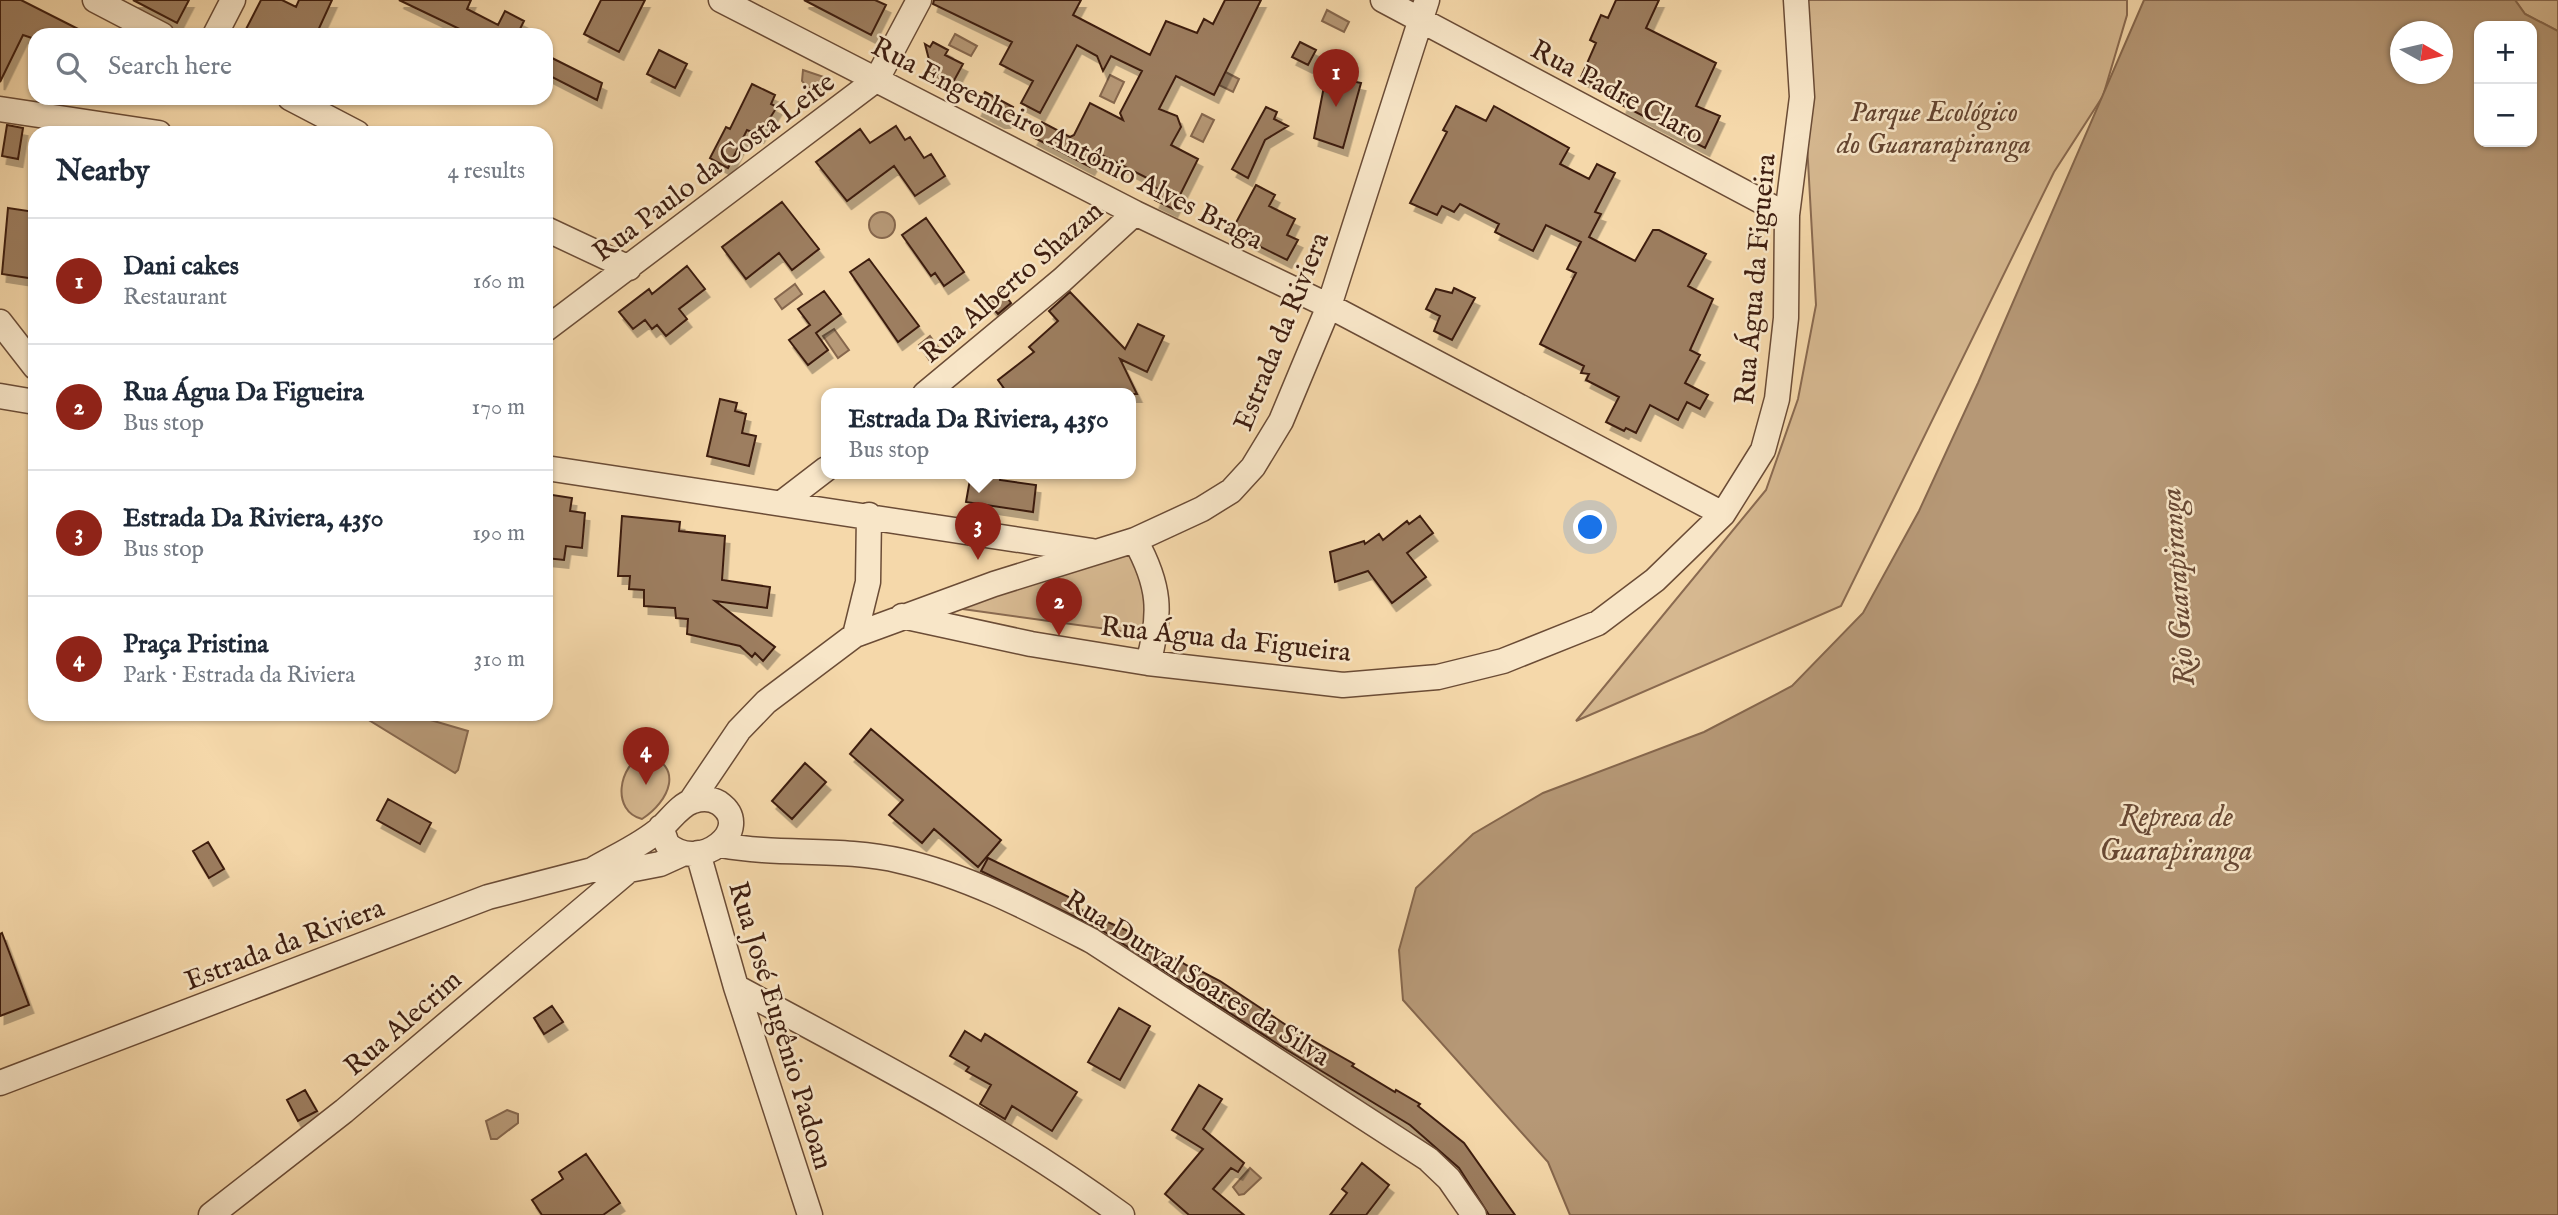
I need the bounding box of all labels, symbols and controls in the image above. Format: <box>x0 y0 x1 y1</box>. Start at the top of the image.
north arrow <box>2390 21 2453 84</box>
map controls <box>2474 21 2537 147</box>
button: + <box>2474 21 2537 84</box>
search box <box>28 28 553 105</box>
street label: Rua Engenheiro Antônio Alves Braga <box>865 30 1269 259</box>
street label: Rua Padre Claro <box>1524 33 1710 154</box>
icon: search <box>52 48 90 86</box>
pin: 1 <box>1313 49 1359 107</box>
text: Search here <box>108 50 232 83</box>
street label: Rua Paulo da Costa Leite <box>587 65 843 270</box>
button: − <box>2474 84 2537 147</box>
park label: Parque Ecológico do Guararapiranga <box>1836 96 2031 163</box>
street label: Rua Água da Figueira <box>1727 151 1785 406</box>
text: Nearby <box>56 153 149 191</box>
text: 4 results <box>447 157 525 186</box>
street label: Rua Alberto Shazan <box>914 194 1111 372</box>
street label: Estrada da Riviera <box>1227 227 1338 436</box>
text: Dani cakes <box>123 250 239 283</box>
text: 1 <box>75 267 83 296</box>
text: 160 m <box>473 267 525 296</box>
text: Restaurant <box>123 283 227 312</box>
text: Rua Água Da Figueira <box>123 376 364 409</box>
popup <box>821 388 1136 479</box>
text: 2 <box>74 393 84 422</box>
text: 170 m <box>472 393 525 422</box>
text: Estrada Da Riviera, 4350 <box>848 403 1109 436</box>
text: Bus stop <box>123 409 204 438</box>
text: Bus stop <box>848 436 929 465</box>
water label: Rio Guarapiranga <box>2153 486 2205 687</box>
text: Estrada Da Riviera, 4350 <box>123 502 384 535</box>
pin: 3 <box>955 502 1001 560</box>
your location <box>1573 510 1607 544</box>
text: 3 <box>75 519 83 548</box>
text: 190 m <box>472 519 525 548</box>
text: Bus stop <box>123 535 204 564</box>
pin: 2 <box>1036 578 1082 636</box>
street label: Rua Água da Figueira <box>1099 609 1354 671</box>
text: Praça Pristina <box>123 628 269 661</box>
text: 4 <box>73 645 85 674</box>
text: 310 m <box>474 645 525 674</box>
text: Park · Estrada da Riviera <box>123 661 355 690</box>
pin: 4 <box>623 727 669 785</box>
water label: Represa de Guarapiranga <box>2099 799 2253 871</box>
street label: Rua José Eugênio Padoan <box>719 878 840 1174</box>
street label: Rua Durval Soares da Silva <box>1057 883 1337 1076</box>
street label: Estrada da Riviera <box>180 891 391 999</box>
street label: Rua Alecrim <box>338 963 470 1085</box>

